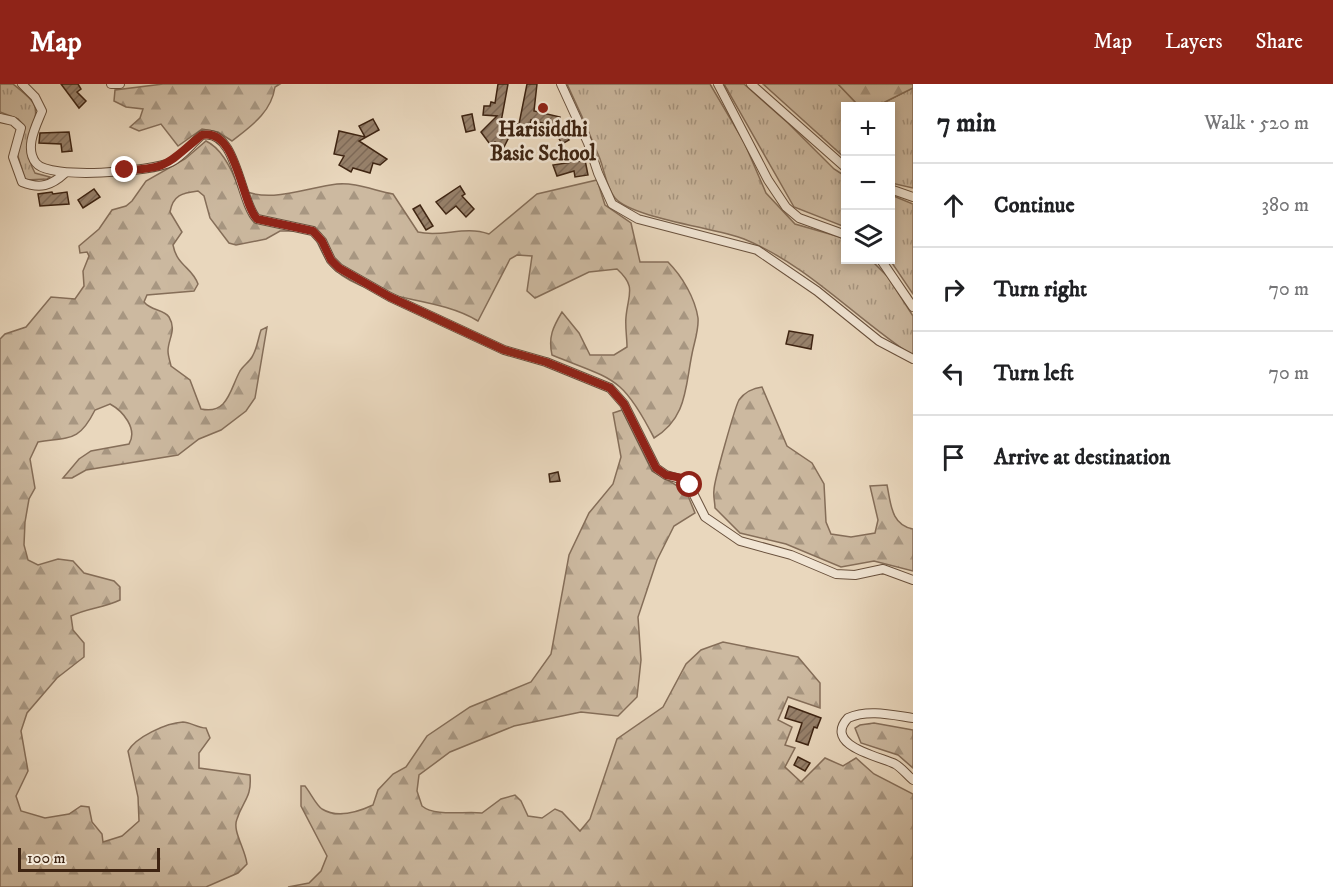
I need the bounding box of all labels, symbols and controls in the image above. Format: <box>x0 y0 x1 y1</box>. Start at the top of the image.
text: Map <box>30 25 82 60</box>
text: Map <box>1093 29 1132 55</box>
text: Layers <box>1165 29 1223 55</box>
text: Share <box>1256 29 1303 55</box>
marker: Harisiddhi Basic School <box>536 101 550 115</box>
map controls <box>841 102 895 264</box>
button: + <box>841 102 895 156</box>
text: 7 min <box>937 107 996 140</box>
text: Walk · 520 m <box>1204 111 1309 136</box>
place label: Harisiddhi Basic School <box>490 117 597 167</box>
route end <box>111 156 137 182</box>
button: − <box>841 156 895 210</box>
icon: ahead <box>937 189 970 222</box>
text: Continue <box>994 192 1075 219</box>
text: 380 m <box>1261 193 1309 218</box>
button: layers <box>841 210 895 264</box>
icon: right <box>937 273 970 306</box>
text: Turn right <box>994 276 1087 303</box>
text: 70 m <box>1268 277 1309 302</box>
icon: left <box>937 357 970 390</box>
text: Turn left <box>994 360 1074 387</box>
text: 70 m <box>1268 361 1309 386</box>
icon: arrive <box>937 441 970 474</box>
text: Arrive at destination <box>994 444 1171 471</box>
route start <box>676 471 702 497</box>
scale bar <box>18 845 160 872</box>
text: 100 m <box>27 848 66 868</box>

